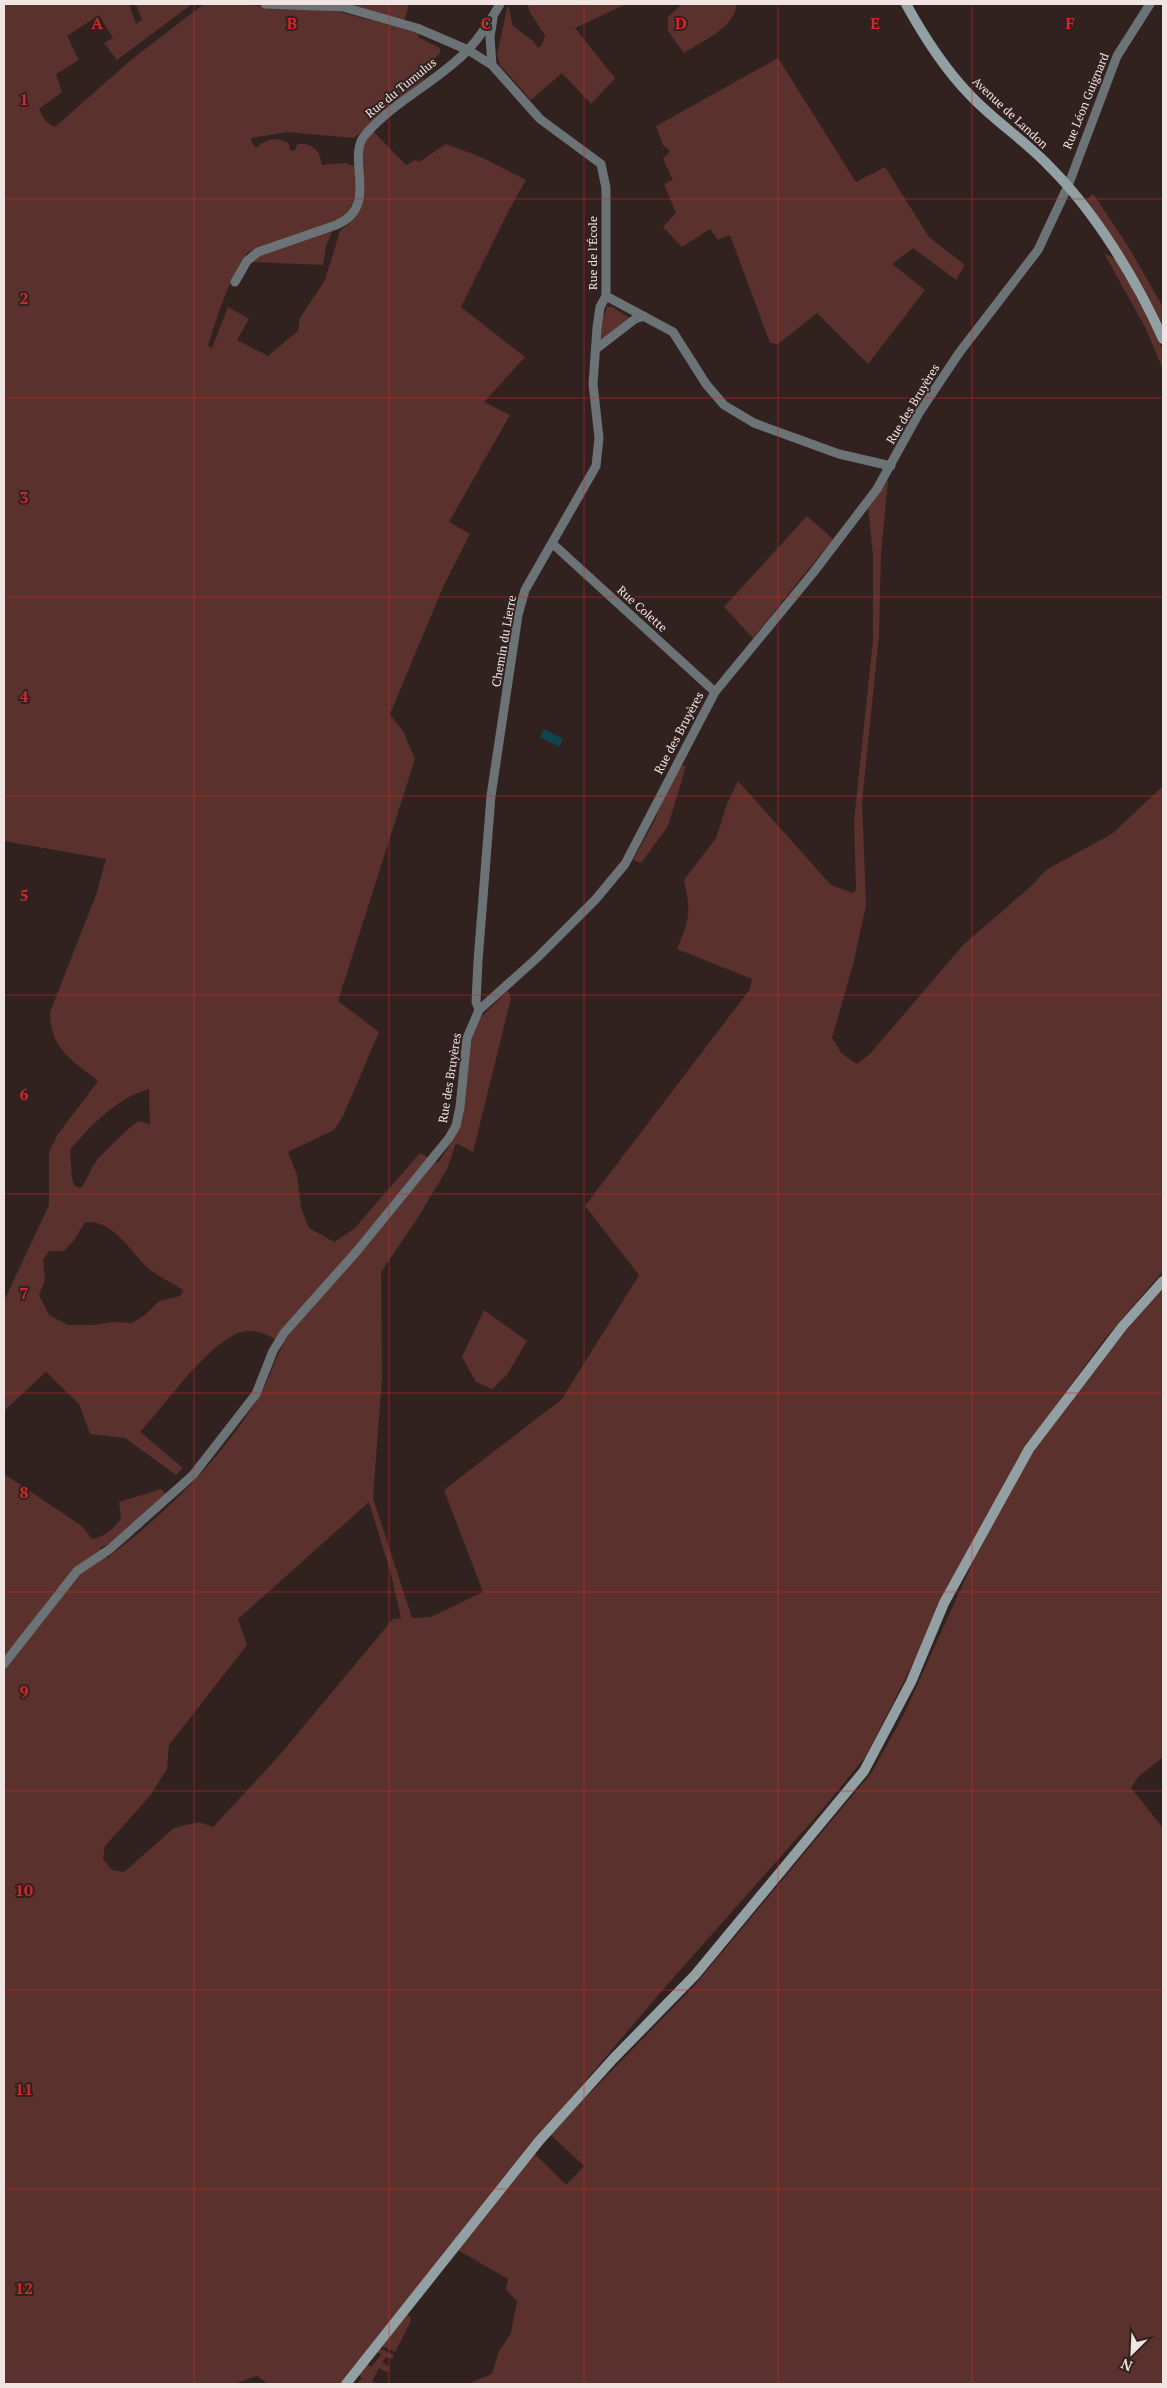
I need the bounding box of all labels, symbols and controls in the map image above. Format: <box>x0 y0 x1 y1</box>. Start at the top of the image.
text: A <box>91 12 103 34</box>
text: B <box>287 12 297 34</box>
text: C <box>481 12 491 34</box>
text: D <box>675 12 687 34</box>
text: E <box>870 12 880 34</box>
text: F <box>1065 12 1075 34</box>
street label: Rue Léon Guignard <box>1059 50 1112 151</box>
street label: Rue du Tumulus <box>362 54 439 121</box>
street label: Avenue de Landon <box>969 74 1051 152</box>
text: 1 <box>19 88 29 110</box>
street label: Rue de l'École <box>585 216 600 290</box>
text: 2 <box>19 287 29 309</box>
street label: Rue des Bruyères <box>883 361 942 447</box>
text: 3 <box>19 486 29 508</box>
street label: Rue Colette <box>614 582 670 635</box>
street label: Chemin du Lierre <box>488 594 519 688</box>
text: 4 <box>19 685 29 707</box>
street label: Rue des Bruyères <box>651 689 707 776</box>
text: 5 <box>19 884 29 906</box>
street label: Rue des Bruyères <box>435 1032 464 1124</box>
text: 6 <box>19 1083 29 1105</box>
text: 7 <box>19 1282 29 1304</box>
text: 8 <box>19 1481 29 1503</box>
text: 9 <box>19 1680 29 1702</box>
text: 10 <box>15 1879 33 1901</box>
text: 11 <box>15 2078 33 2100</box>
text: 12 <box>15 2277 33 2299</box>
north arrow <box>1107 2328 1157 2378</box>
text: N <box>1117 2354 1135 2376</box>

